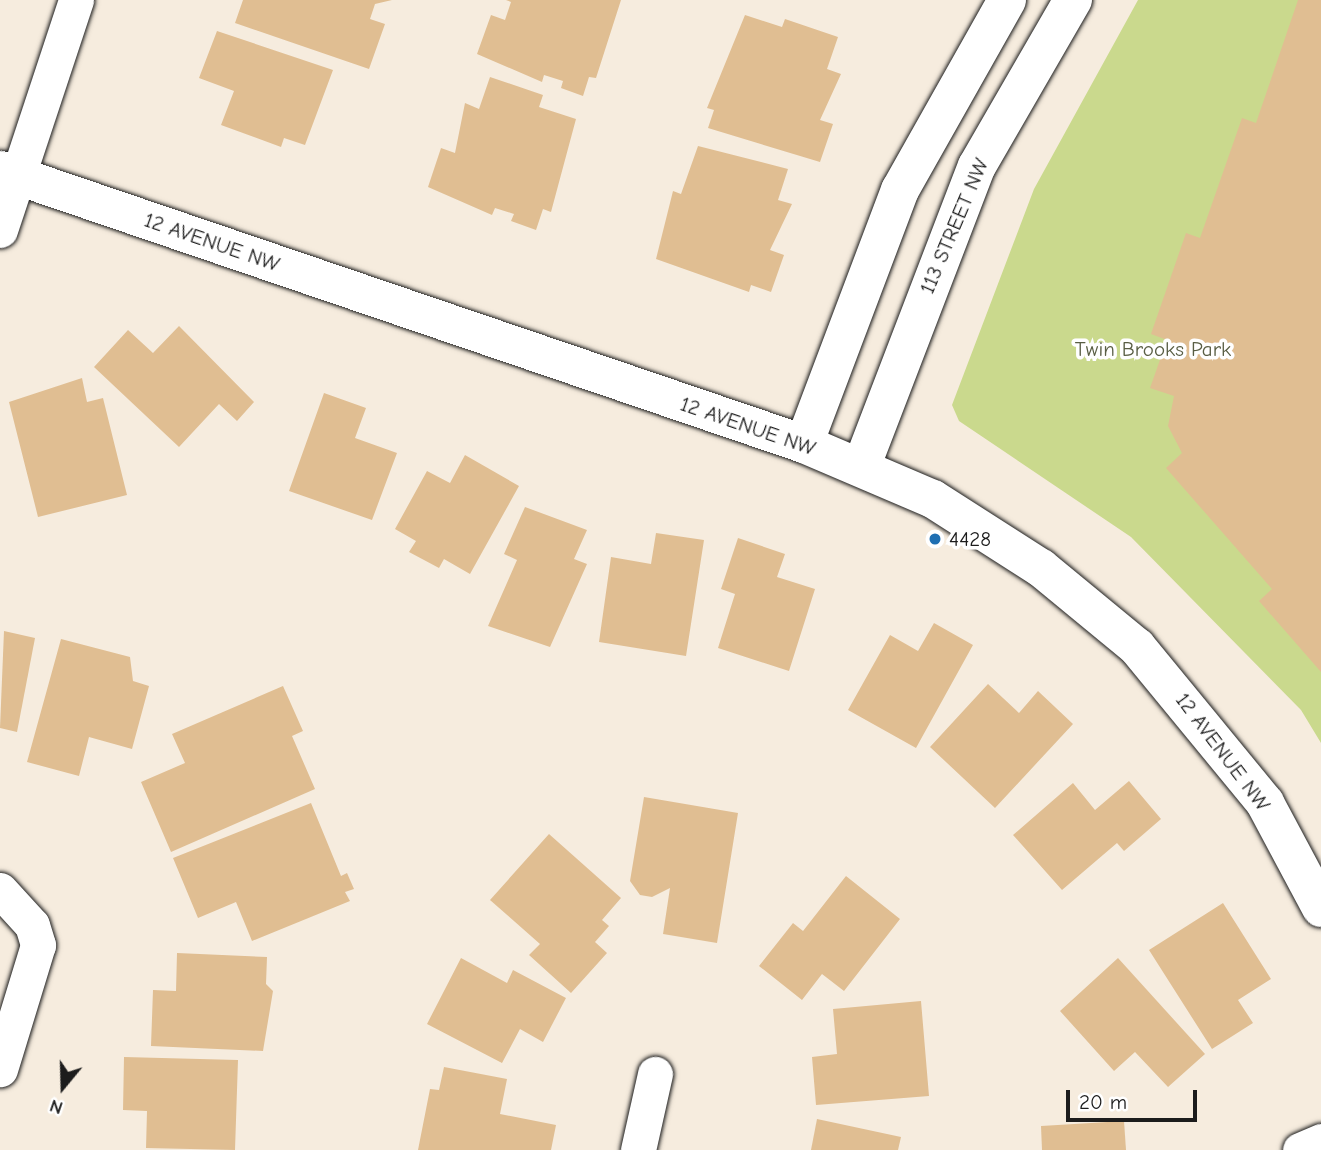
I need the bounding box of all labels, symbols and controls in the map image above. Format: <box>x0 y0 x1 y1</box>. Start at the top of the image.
street label: 113 STREET NW <box>914 154 994 298</box>
street label: 12 AVENUE NW <box>141 207 283 277</box>
park label: Twin Brooks Park <box>1075 336 1231 362</box>
street label: 12 AVENUE NW <box>677 391 819 461</box>
place label: 4428 <box>949 526 991 552</box>
marker: 4428 <box>927 531 943 547</box>
street label: 12 AVENUE NW <box>1170 688 1276 816</box>
north arrow <box>28 1052 98 1122</box>
scale bar <box>1069 1076 1200 1120</box>
text: 20 m <box>1079 1090 1127 1114</box>
text: N <box>47 1094 66 1119</box>

